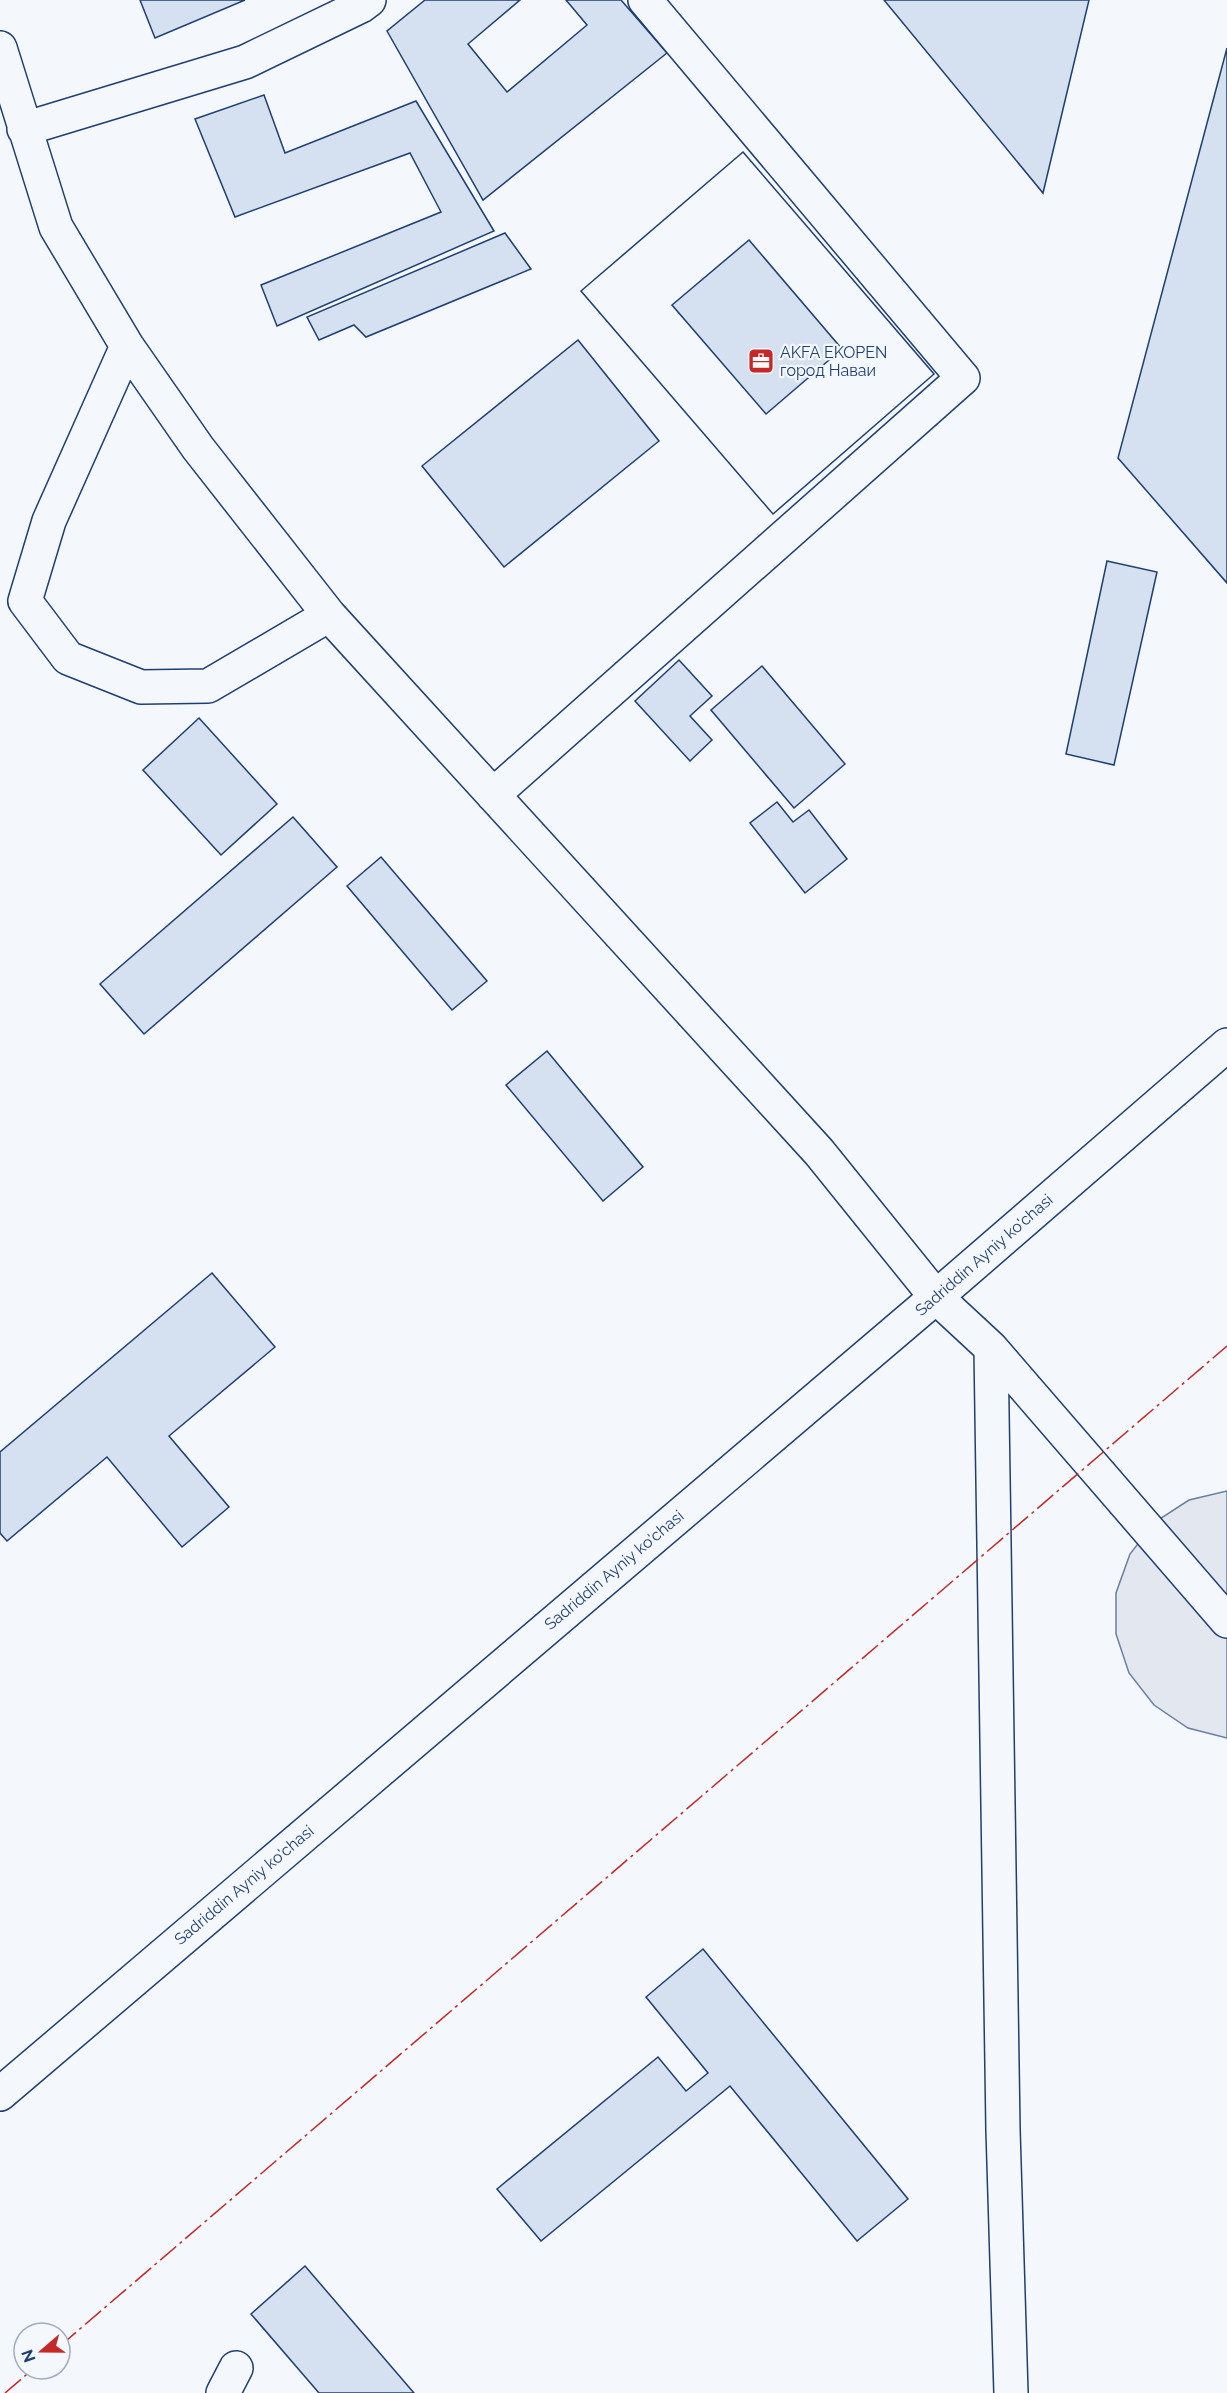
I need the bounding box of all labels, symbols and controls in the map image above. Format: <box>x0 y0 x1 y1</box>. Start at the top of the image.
place label: AKFA EKOPEN город Наваи <box>780 343 887 380</box>
office icon: AKFA EKOPEN город Наваи <box>746 346 776 376</box>
street label: Sadriddin Ayniy ko'chasi <box>911 1190 1057 1320</box>
street label: Sadriddin Ayniy ko'chasi <box>541 1506 687 1634</box>
street label: Sadriddin Ayniy ko'chasi <box>171 1821 317 1949</box>
north arrow <box>12 2321 72 2381</box>
text: N <box>17 2347 39 2365</box>

